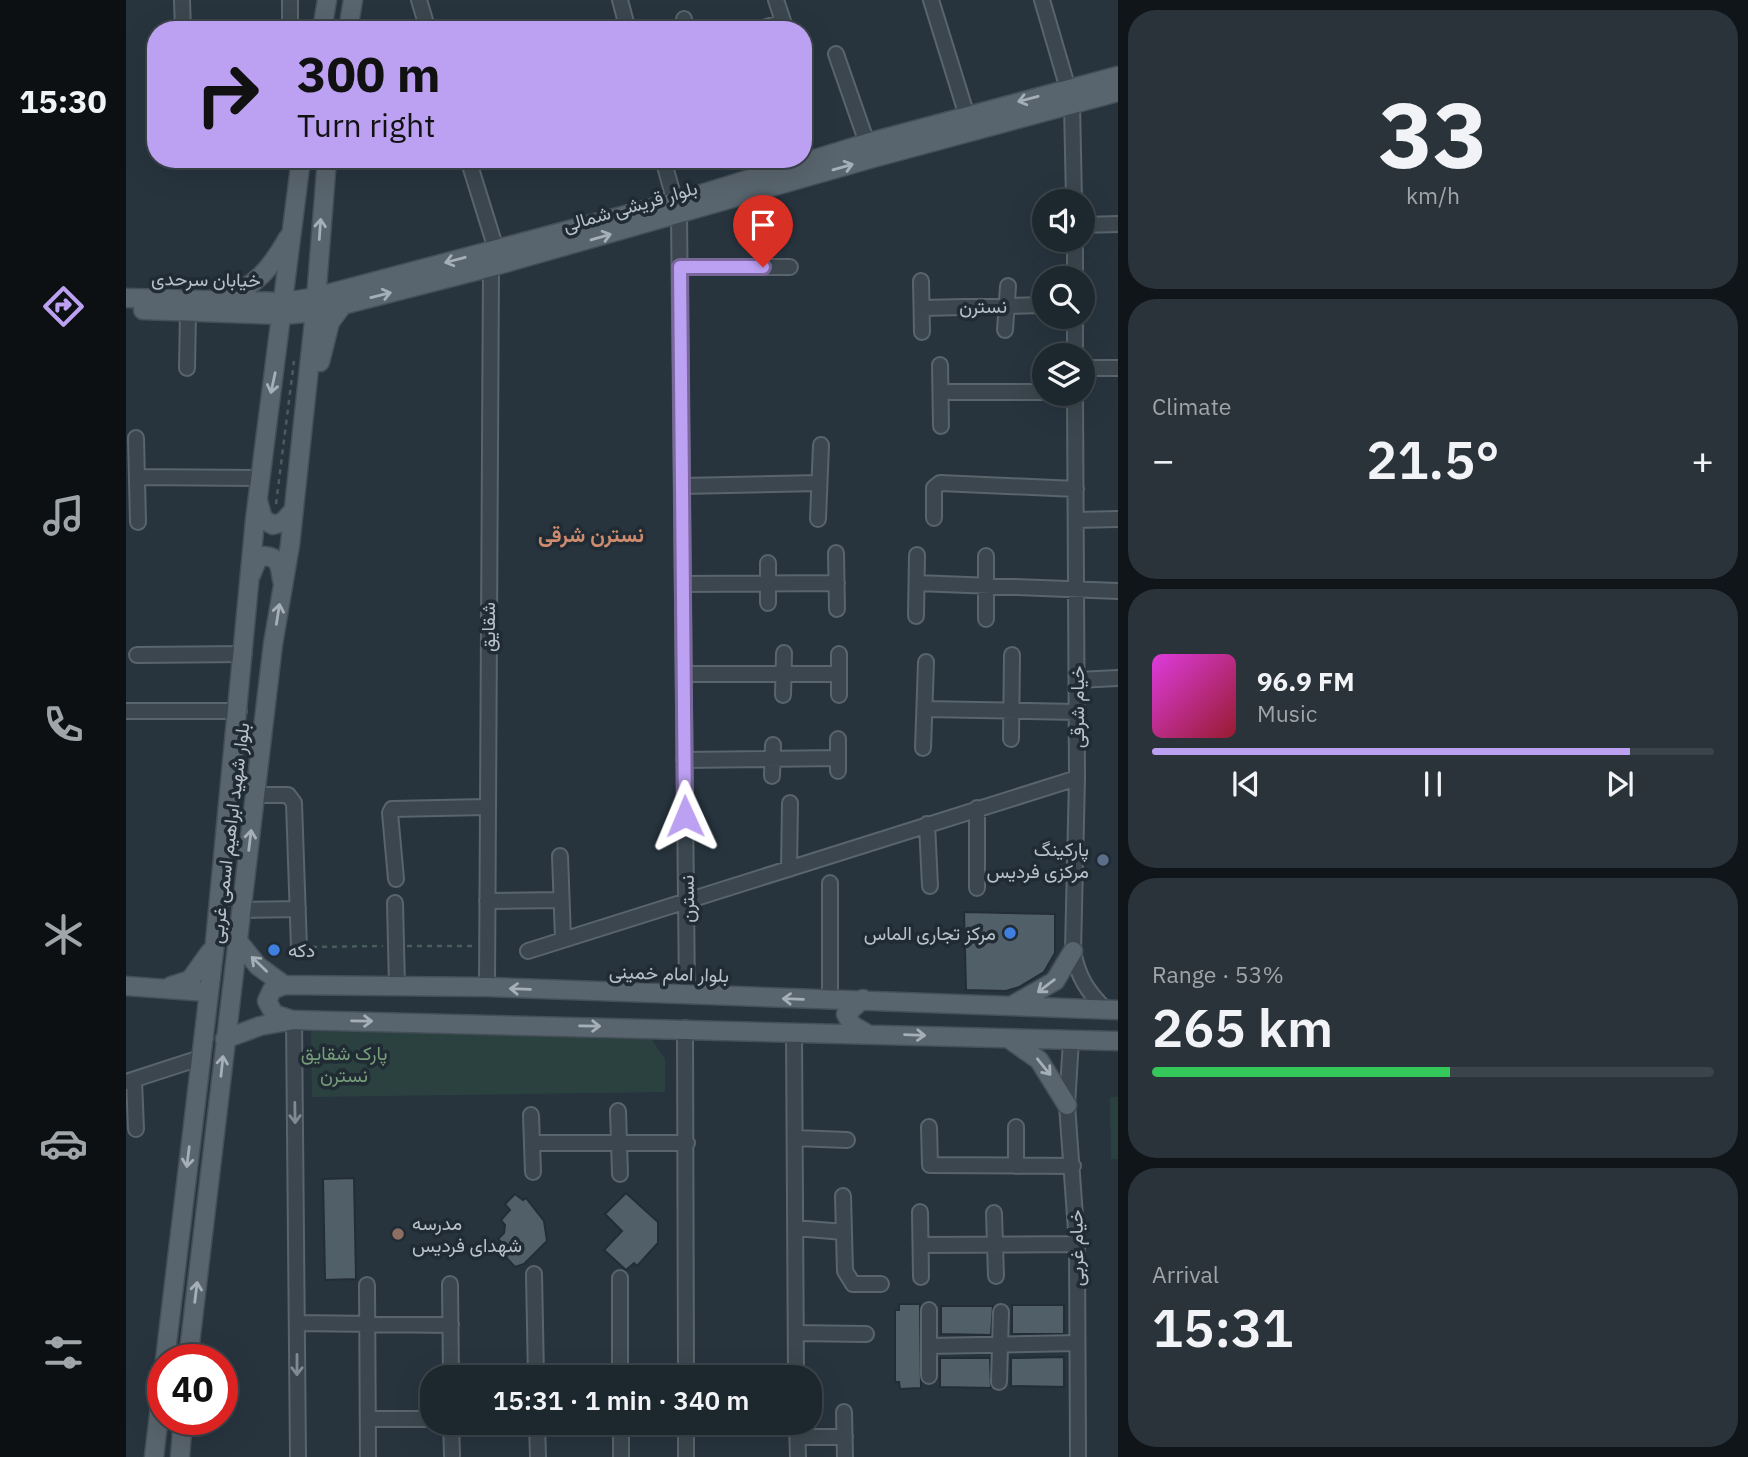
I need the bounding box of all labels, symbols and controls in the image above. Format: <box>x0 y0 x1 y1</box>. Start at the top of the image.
text: 300 m <box>297 42 441 105</box>
icon: right <box>182 49 273 140</box>
text: 33 <box>1378 75 1488 193</box>
text: 15:30 <box>19 80 107 122</box>
one-way arrow <box>1017 93 1040 106</box>
text: Turn right <box>297 104 435 146</box>
one-way arrow <box>831 159 853 172</box>
street label: بلوار قریشی شمالی <box>560 175 700 237</box>
text: km/h <box>1406 180 1460 210</box>
map controls <box>1032 189 1095 406</box>
button: sound <box>1032 189 1095 252</box>
pin <box>733 195 793 267</box>
icon: arrive <box>744 206 782 244</box>
one-way arrow <box>314 217 327 240</box>
one-way arrow <box>589 229 611 242</box>
one-way arrow <box>445 254 467 267</box>
street label: خیابان سرحدی <box>151 266 261 292</box>
button: search <box>1032 266 1095 329</box>
icon: directions <box>39 282 88 331</box>
one-way arrow <box>369 288 392 301</box>
street label: نسترن <box>959 294 1007 318</box>
button: layers <box>1032 343 1095 406</box>
one-way arrow <box>266 371 279 394</box>
text: Climate <box>1152 391 1231 421</box>
text: 21.5° <box>1366 426 1500 493</box>
text: − <box>1152 435 1175 484</box>
text: + <box>1691 435 1714 484</box>
icon: music <box>39 491 88 540</box>
district label: نسترن شرقی <box>538 520 644 548</box>
street label: شقایق <box>476 602 500 652</box>
one-way arrow <box>271 603 284 626</box>
text: 96.9 FM <box>1257 664 1355 698</box>
street label: خیام شرقی <box>1065 666 1090 748</box>
text: Music <box>1257 698 1317 728</box>
icon: phone <box>39 700 88 749</box>
street label: بلوار شهید ابراهیم اسمی غربی <box>204 721 255 945</box>
icon: previous <box>1227 765 1265 803</box>
icon: pause <box>1414 765 1452 803</box>
icon: next <box>1601 765 1639 803</box>
position arrow <box>648 779 722 853</box>
one-way arrow <box>243 829 256 852</box>
place label: پارکینگ مرکزی فردیس <box>987 837 1089 883</box>
marker: پارکینگ مرکزی فردیس <box>1095 852 1111 868</box>
street label: نسترن <box>675 875 699 923</box>
icon: climate <box>39 910 88 959</box>
place label: مرکز تجاری الماس <box>864 921 996 945</box>
marker: مرکز تجاری الماس <box>1002 925 1018 941</box>
place label: دکه <box>288 938 315 962</box>
marker: دکه <box>266 942 282 958</box>
one-way arrow <box>250 956 268 972</box>
street label: بلوار امام خمینی <box>609 959 729 988</box>
text: Range · 53% <box>1152 959 1284 989</box>
one-way arrow <box>1038 979 1056 994</box>
one-way arrow <box>509 982 532 995</box>
one-way arrow <box>782 992 805 1005</box>
text: 265 km <box>1152 994 1333 1061</box>
one-way arrow <box>351 1015 374 1028</box>
one-way arrow <box>578 1019 601 1033</box>
one-way arrow <box>903 1029 926 1042</box>
park label: پارک شقایق نسترن <box>301 1041 387 1087</box>
one-way arrow <box>215 1055 228 1078</box>
one-way arrow <box>1036 1057 1051 1075</box>
one-way arrow <box>288 1101 302 1124</box>
icon: car <box>39 1119 88 1168</box>
one-way arrow <box>182 1146 195 1168</box>
street label: خیام غربی <box>1063 1209 1090 1287</box>
place label: مدرسه شهدای فردیس <box>412 1211 522 1257</box>
marker: مدرسه شهدای فردیس <box>390 1226 406 1242</box>
text: Arrival <box>1152 1259 1219 1289</box>
one-way arrow <box>190 1281 203 1304</box>
text: 15:31 <box>1152 1294 1293 1361</box>
icon: filters <box>39 1328 88 1377</box>
speed limit sign: 40 <box>147 1344 238 1435</box>
one-way arrow <box>290 1353 304 1376</box>
text: 15:31 · 1 min · 340 m <box>493 1383 749 1417</box>

